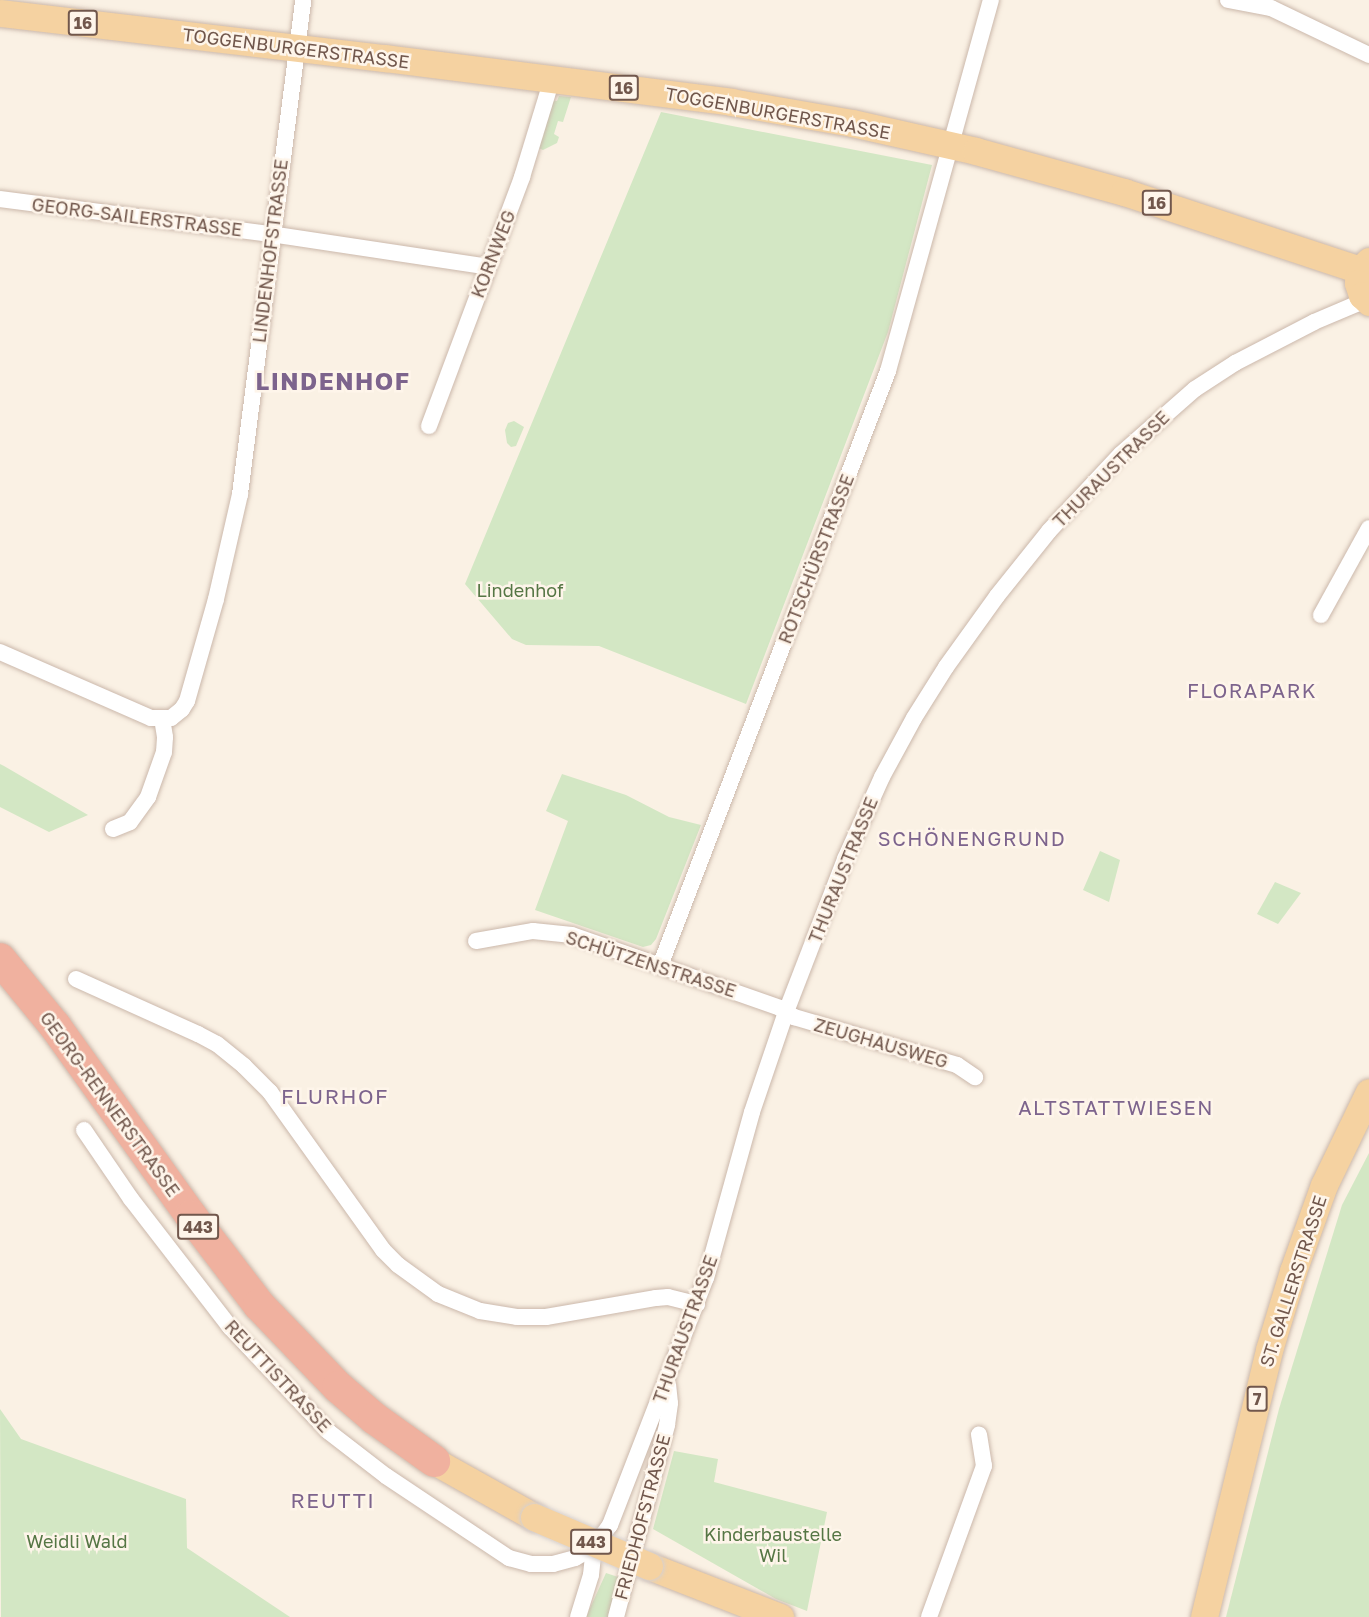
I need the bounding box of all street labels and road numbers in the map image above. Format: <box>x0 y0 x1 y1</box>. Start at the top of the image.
road number: 16 <box>66 10 100 36</box>
street label: TOGGENBURGERSTRASSE <box>181 23 411 73</box>
road number: 16 <box>608 75 640 101</box>
street label: TOGGENBURGERSTRASSE <box>664 83 892 143</box>
street label: LINDENHOFSTRASSE <box>248 158 292 344</box>
road number: 16 <box>1140 190 1174 216</box>
street label: GEORG-SAILERSTRASSE <box>31 193 243 241</box>
street label: KORNWEG <box>466 207 520 301</box>
street label: THURAUSTRASSE <box>1048 406 1174 532</box>
street label: ROTSCHÜRSTRASSE <box>774 471 858 647</box>
street label: THURAUSTRASSE <box>804 794 882 946</box>
street label: SCHÜTZENSTRASSE <box>563 926 739 1002</box>
street label: GEORG-RENNERSTRASSE <box>36 1007 184 1201</box>
street label: ZEUGHAUSWEG <box>812 1014 950 1072</box>
street label: ST. GALLERSTRASSE <box>1255 1193 1331 1369</box>
road number: 443 <box>177 1214 219 1240</box>
street label: THURAUSTRASSE <box>648 1252 722 1406</box>
street label: REUTTISTRASSE <box>220 1315 336 1437</box>
road number: 7 <box>1246 1386 1268 1412</box>
street label: FRIEDHOFSTRASSE <box>610 1432 674 1602</box>
road number: 443 <box>570 1529 612 1555</box>

